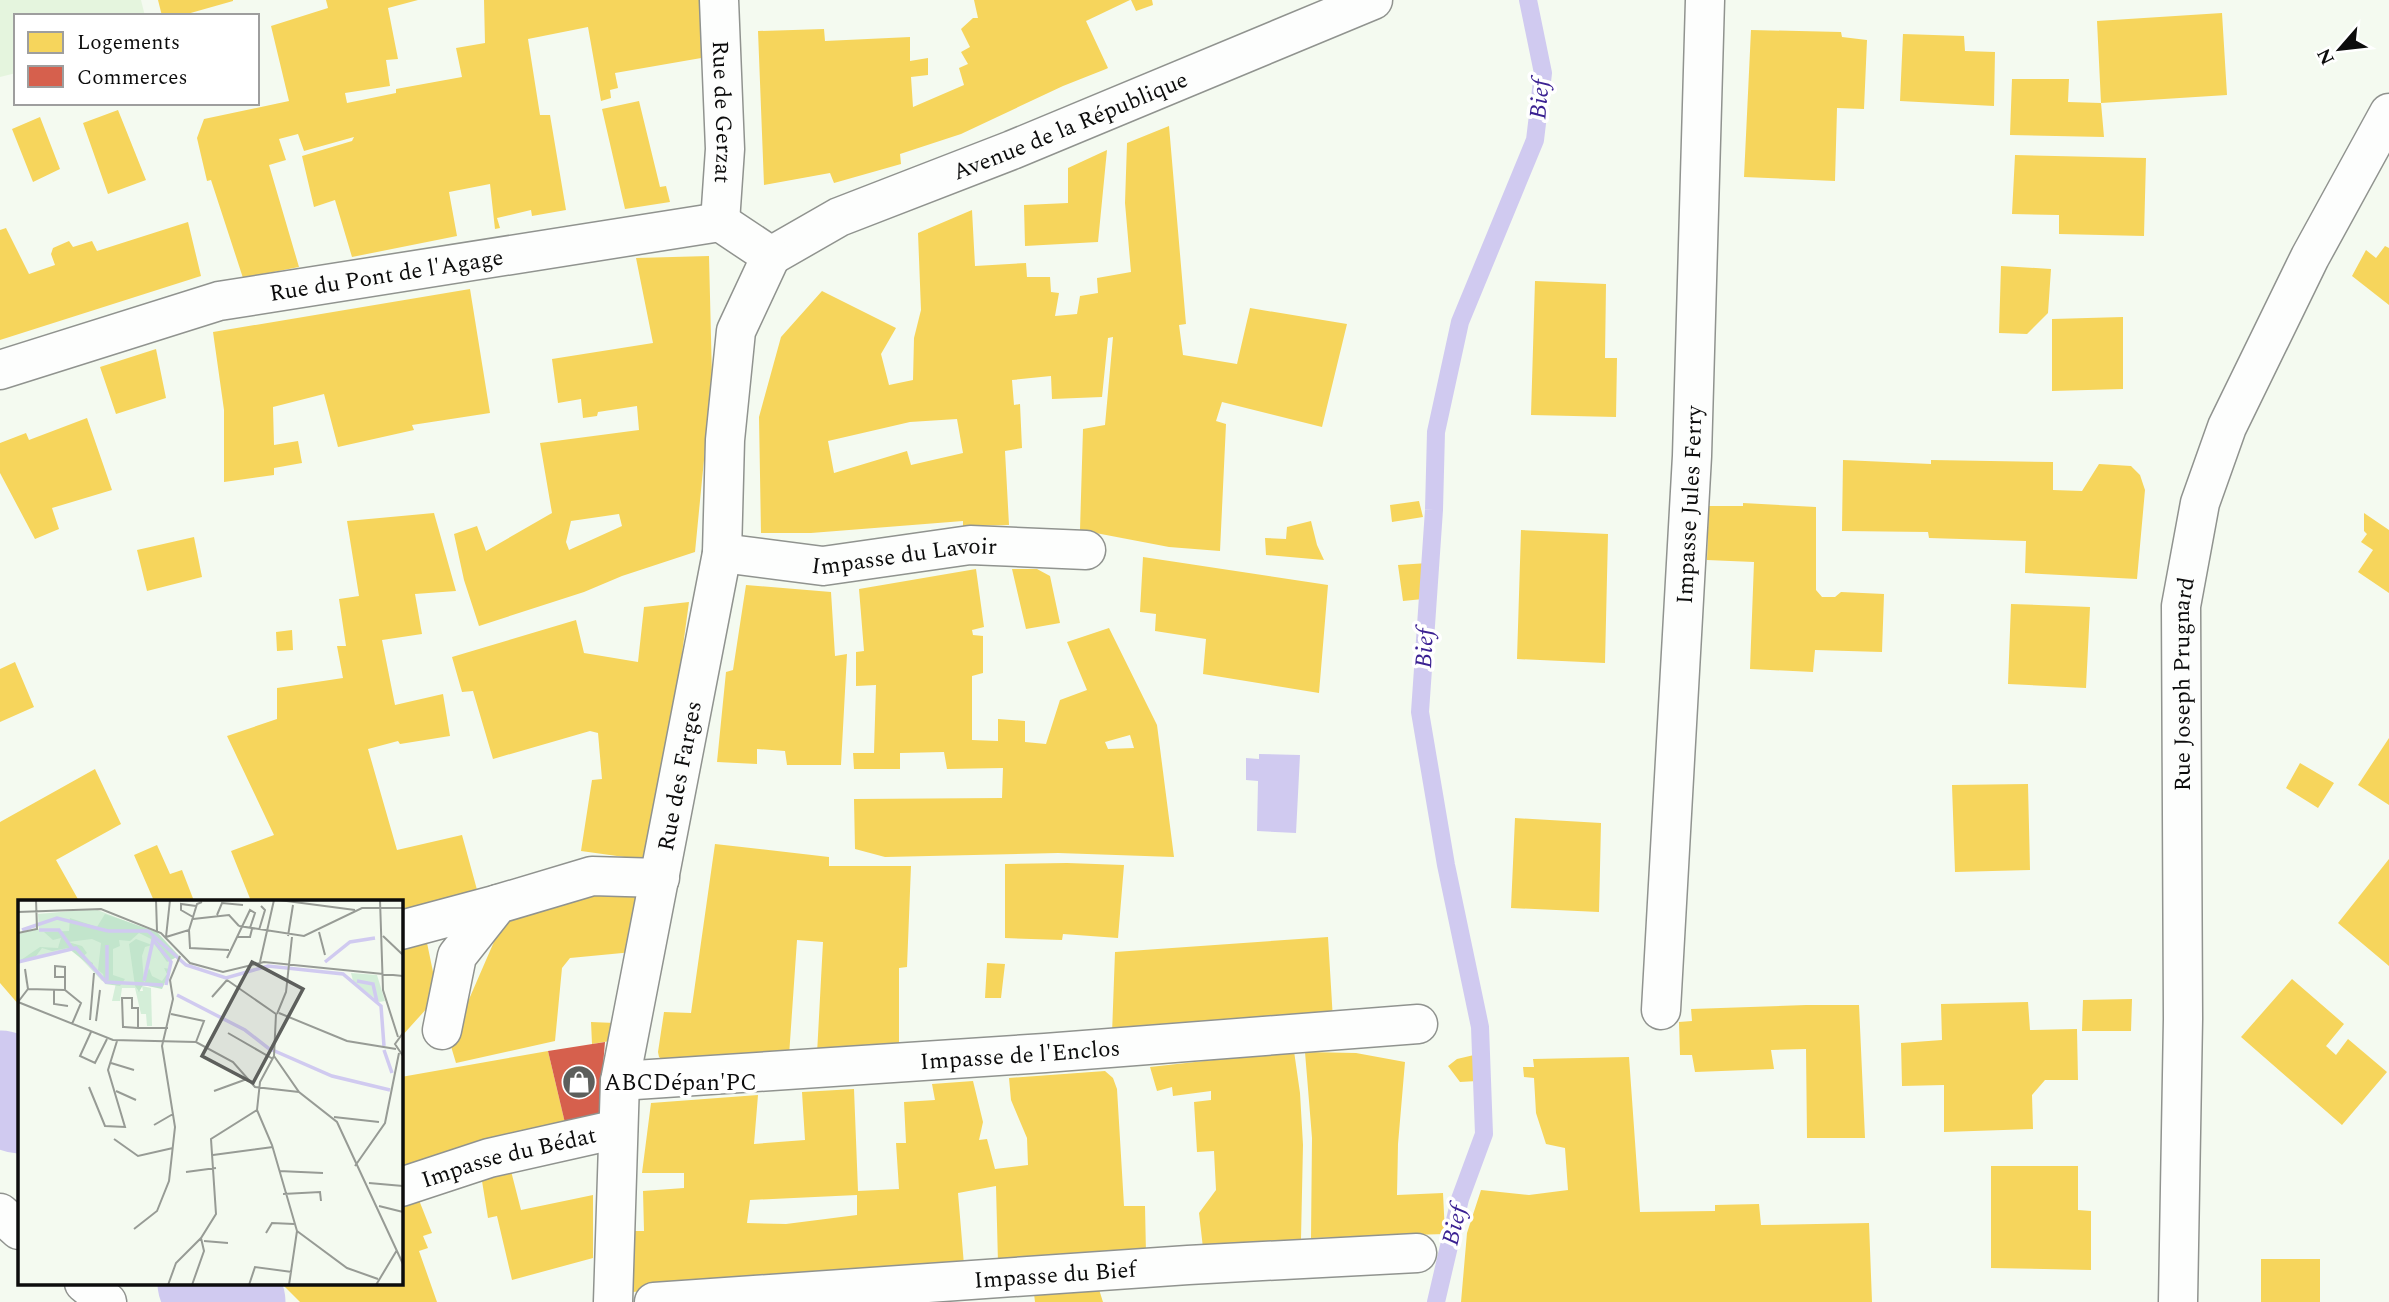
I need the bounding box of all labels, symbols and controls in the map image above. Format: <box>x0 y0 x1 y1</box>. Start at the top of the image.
legend <box>14 14 259 105</box>
north arrow <box>2305 14 2375 84</box>
text: Logements <box>77 27 180 59</box>
street label: Rue de Gerzat <box>702 40 741 184</box>
text: N <box>2310 43 2343 70</box>
text: Commerces <box>77 62 188 94</box>
street label: Avenue de la République <box>948 63 1194 190</box>
water label: Bief <box>1520 73 1560 121</box>
street label: Rue du Pont de l'Agage <box>267 240 506 312</box>
street label: Impasse Jules Ferry <box>1668 404 1712 605</box>
street label: Impasse du Lavoir <box>809 529 998 585</box>
street label: Rue Joseph Prugnard <box>2165 574 2205 791</box>
water label: Bief <box>1406 623 1444 669</box>
street label: Rue des Farges <box>649 698 712 854</box>
inset map <box>18 900 402 1284</box>
street label: Impasse de l'Enclos <box>919 1031 1122 1080</box>
shop icon: ABCDépan'PC <box>560 1063 598 1101</box>
place label: ABCDépan'PC <box>604 1066 757 1101</box>
street label: Impasse du Bédat <box>417 1118 600 1198</box>
water label: Bief <box>1433 1197 1478 1249</box>
street label: Impasse du Bief <box>973 1252 1140 1299</box>

